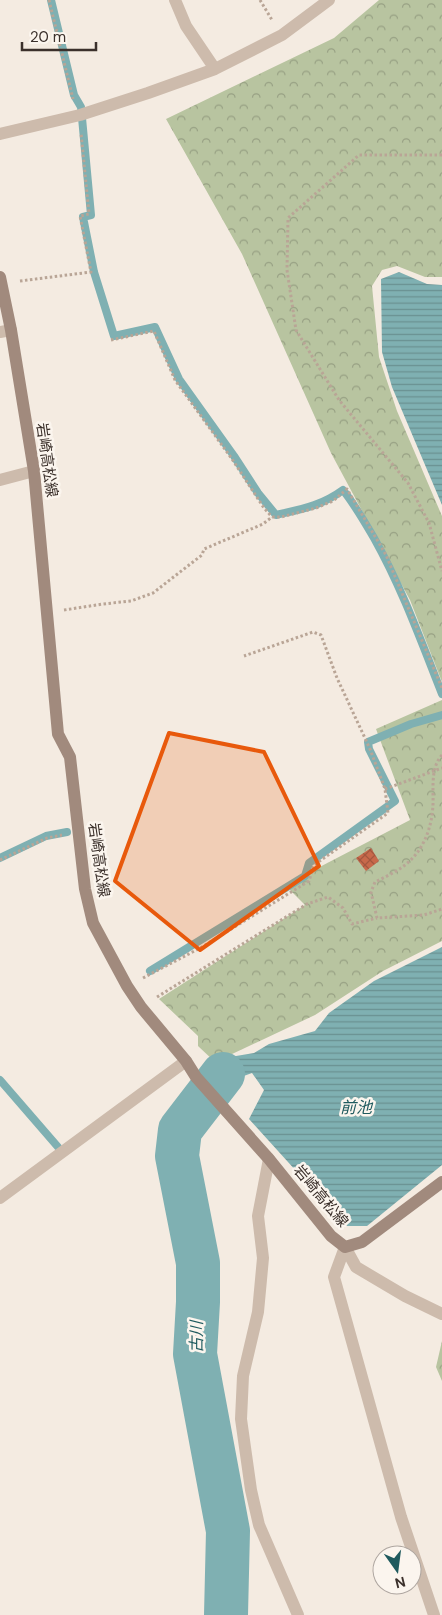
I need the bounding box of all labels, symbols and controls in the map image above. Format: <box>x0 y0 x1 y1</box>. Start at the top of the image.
scale bar <box>22 20 96 52</box>
text: 20 m <box>30 27 66 47</box>
street label: 岩崎高松線 <box>32 421 62 499</box>
street label: 岩崎高松線 <box>84 821 114 899</box>
water label: 前池 <box>340 1097 374 1118</box>
street label: 岩崎高松線 <box>289 1161 353 1231</box>
water label: 古川 <box>186 1319 207 1353</box>
north arrow <box>372 1545 422 1595</box>
text: N <box>393 1573 407 1593</box>

